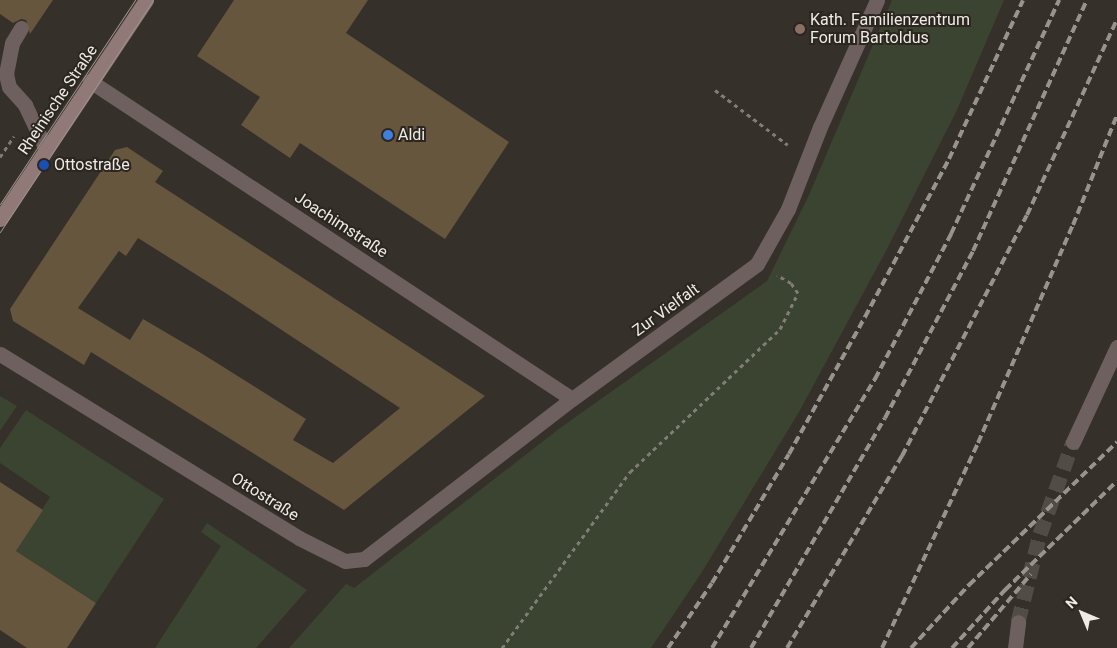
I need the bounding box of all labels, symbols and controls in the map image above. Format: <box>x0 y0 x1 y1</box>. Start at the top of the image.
place label: Kath. Familienzentrum Forum Bartoldus <box>810 10 970 48</box>
marker: Kath. Familienzentrum Forum Bartoldus <box>794 23 806 35</box>
street label: Rheinische Straße <box>14 41 102 159</box>
place label: Aldi <box>398 125 425 145</box>
marker: Aldi <box>382 129 394 141</box>
place label: Ottostraße <box>54 155 130 175</box>
marker: Ottostraße <box>38 159 50 171</box>
street label: Joachimstraße <box>291 188 391 262</box>
street label: Zur Vielfalt <box>629 279 703 341</box>
street label: Ottostraße <box>228 469 302 525</box>
north arrow <box>1057 588 1107 638</box>
text: N <box>1062 593 1081 612</box>

